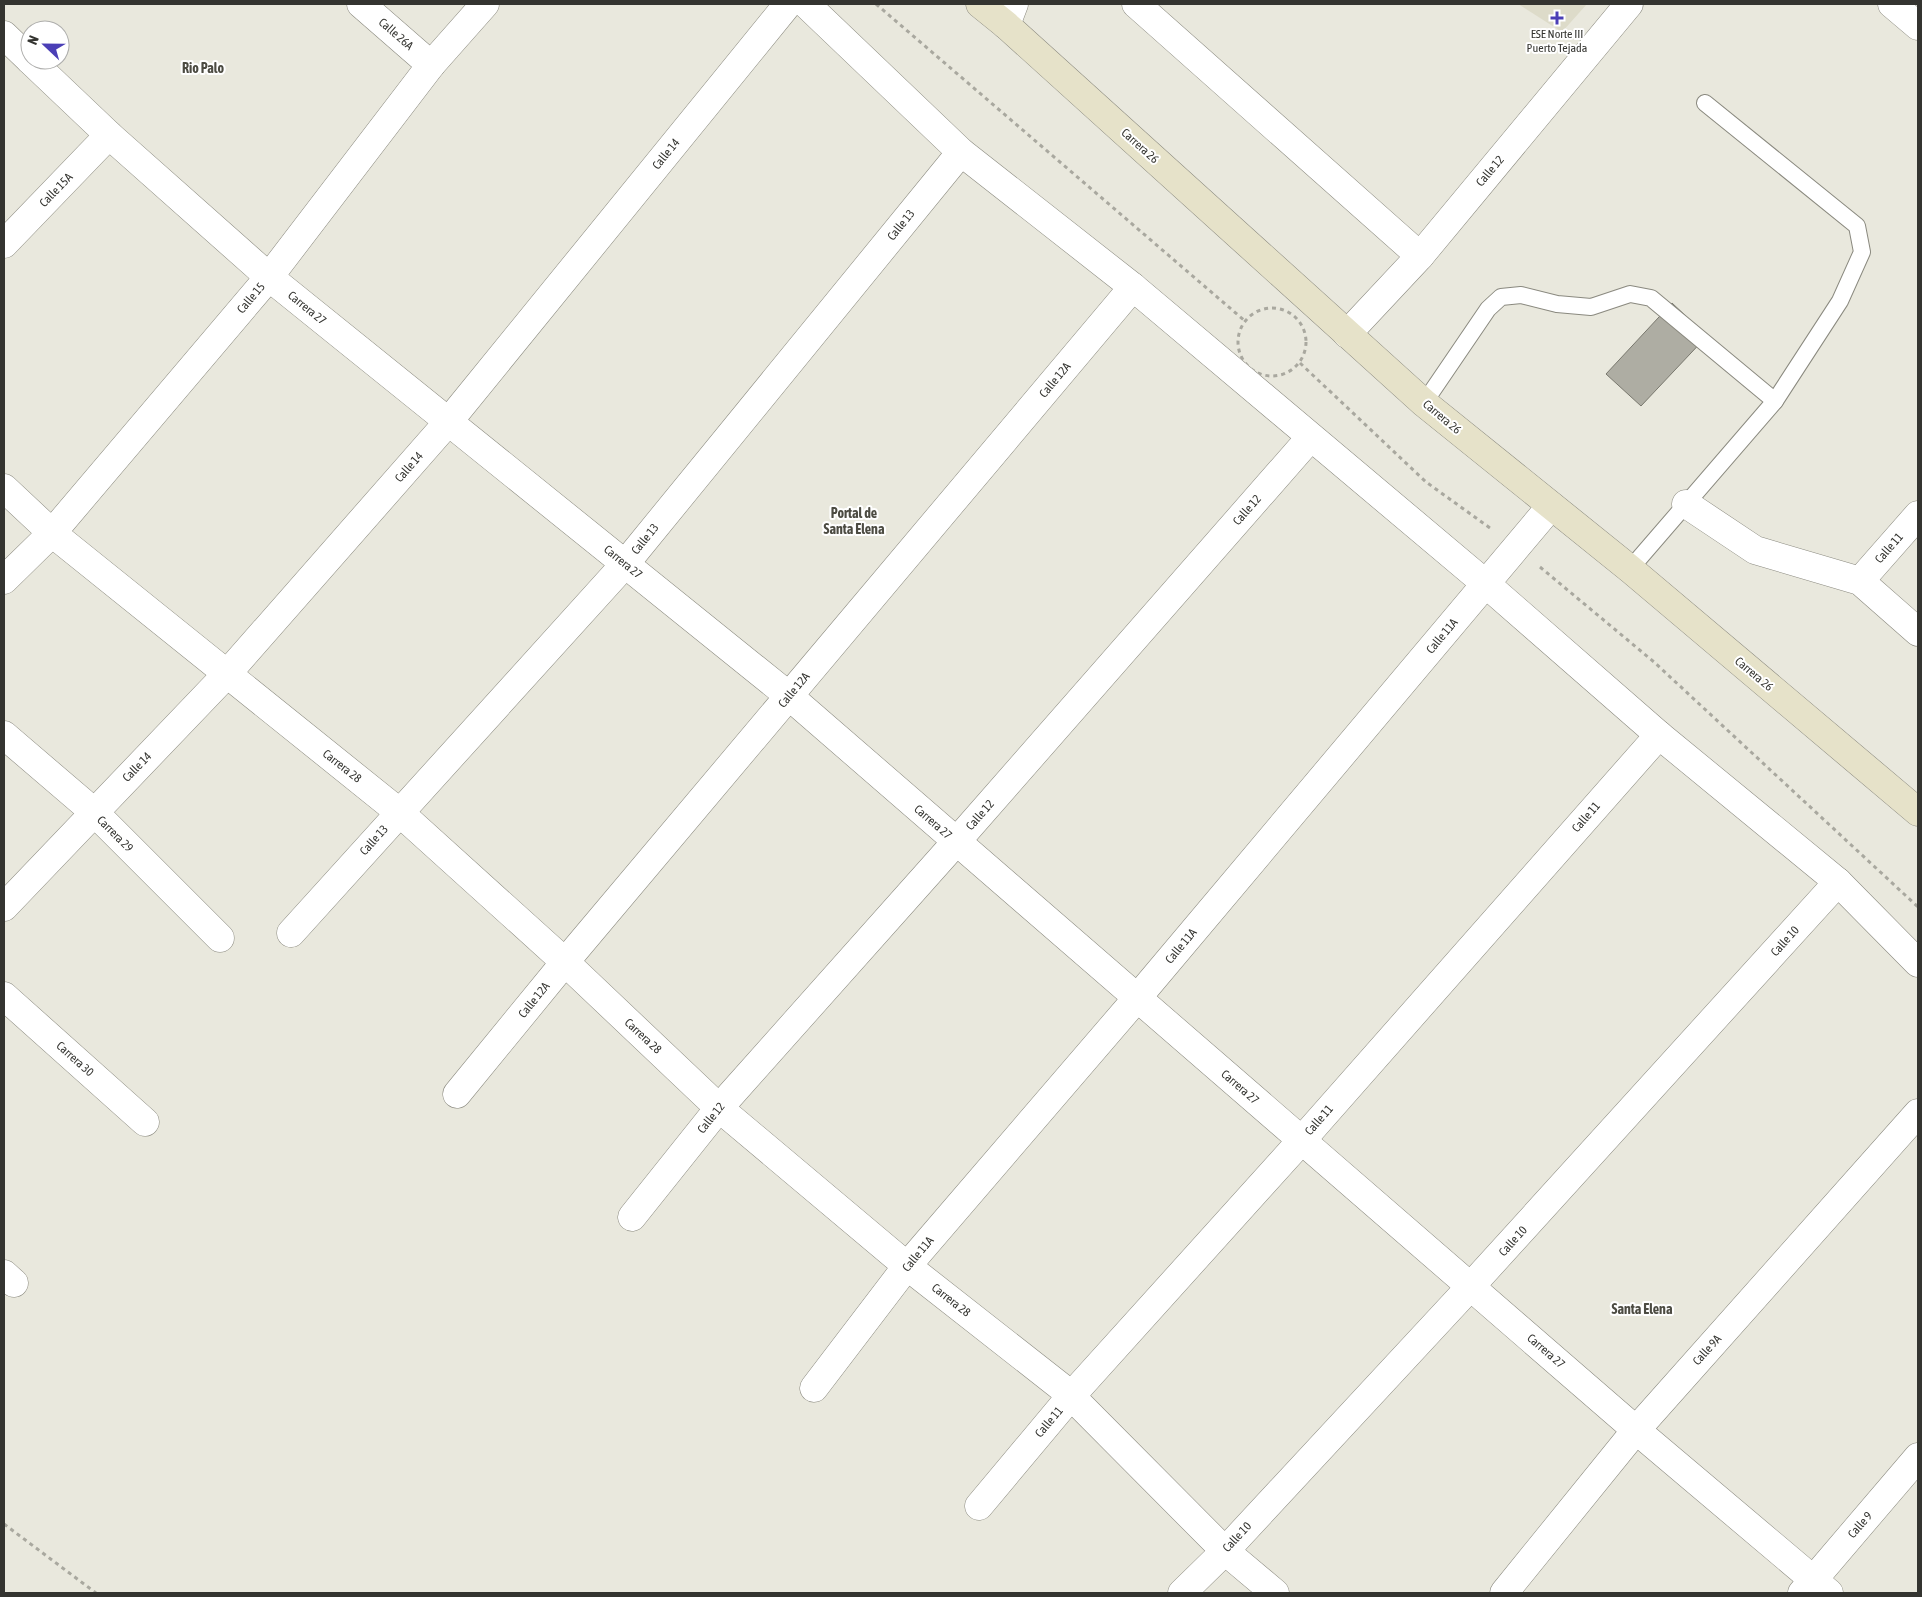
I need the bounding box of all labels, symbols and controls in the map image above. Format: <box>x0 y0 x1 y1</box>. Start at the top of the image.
marker: ESE Norte III Puerto Tejada <box>1550 11 1564 25</box>
street label: Calle 26A <box>376 15 416 53</box>
north arrow <box>20 20 70 70</box>
place label: ESE Norte III Puerto Tejada <box>1527 27 1587 55</box>
text: N <box>24 33 42 47</box>
district label: Rio Palo <box>182 60 224 76</box>
street label: Carrera 26 <box>1118 126 1162 167</box>
street label: Calle 14 <box>649 135 683 172</box>
street label: Calle 12 <box>1473 153 1507 189</box>
street label: Calle 15A <box>37 170 76 210</box>
street label: Calle 13 <box>884 207 918 243</box>
street label: Calle 15 <box>234 280 268 316</box>
street label: Carrera 27 <box>285 288 329 328</box>
street label: Calle 12A <box>1036 360 1074 400</box>
street label: Carrera 26 <box>1420 397 1464 437</box>
street label: Calle 14 <box>392 449 426 485</box>
street label: Calle 12 <box>1230 492 1264 528</box>
district label: Portal de Santa Elena <box>824 505 885 537</box>
street label: Calle 13 <box>628 521 662 557</box>
street label: Calle 11 <box>1872 530 1906 566</box>
street label: Carrera 27 <box>601 542 645 582</box>
street label: Calle 11A <box>1423 616 1461 656</box>
street label: Carrera 26 <box>1732 654 1776 694</box>
street label: Calle 12A <box>775 670 813 710</box>
street label: Carrera 28 <box>320 747 364 786</box>
street label: Calle 14 <box>120 749 155 785</box>
street label: Calle 12 <box>963 797 997 833</box>
street label: Calle 11 <box>1569 799 1603 835</box>
street label: Carrera 27 <box>911 802 955 842</box>
street label: Carrera 29 <box>94 813 136 855</box>
street label: Calle 13 <box>357 822 391 858</box>
street label: Calle 10 <box>1768 923 1802 959</box>
street label: Calle 11A <box>1162 926 1200 966</box>
street label: Calle 12A <box>516 979 553 1021</box>
street label: Carrera 28 <box>622 1015 665 1057</box>
street label: Carrera 30 <box>53 1039 97 1080</box>
street label: Carrera 27 <box>1218 1067 1262 1107</box>
street label: Calle 12 <box>694 1100 728 1136</box>
street label: Calle 11 <box>1302 1102 1336 1138</box>
street label: Calle 10 <box>1496 1223 1530 1259</box>
street label: Calle 11A <box>899 1234 937 1274</box>
street label: Carrera 28 <box>929 1281 973 1320</box>
district label: Santa Elena <box>1612 1301 1673 1317</box>
street label: Carrera 27 <box>1524 1331 1568 1371</box>
street label: Calle 9A <box>1690 1332 1724 1368</box>
street label: Calle 11 <box>1032 1404 1066 1440</box>
street label: Calle 9 <box>1845 1509 1875 1541</box>
street label: Calle 10 <box>1220 1519 1255 1555</box>

